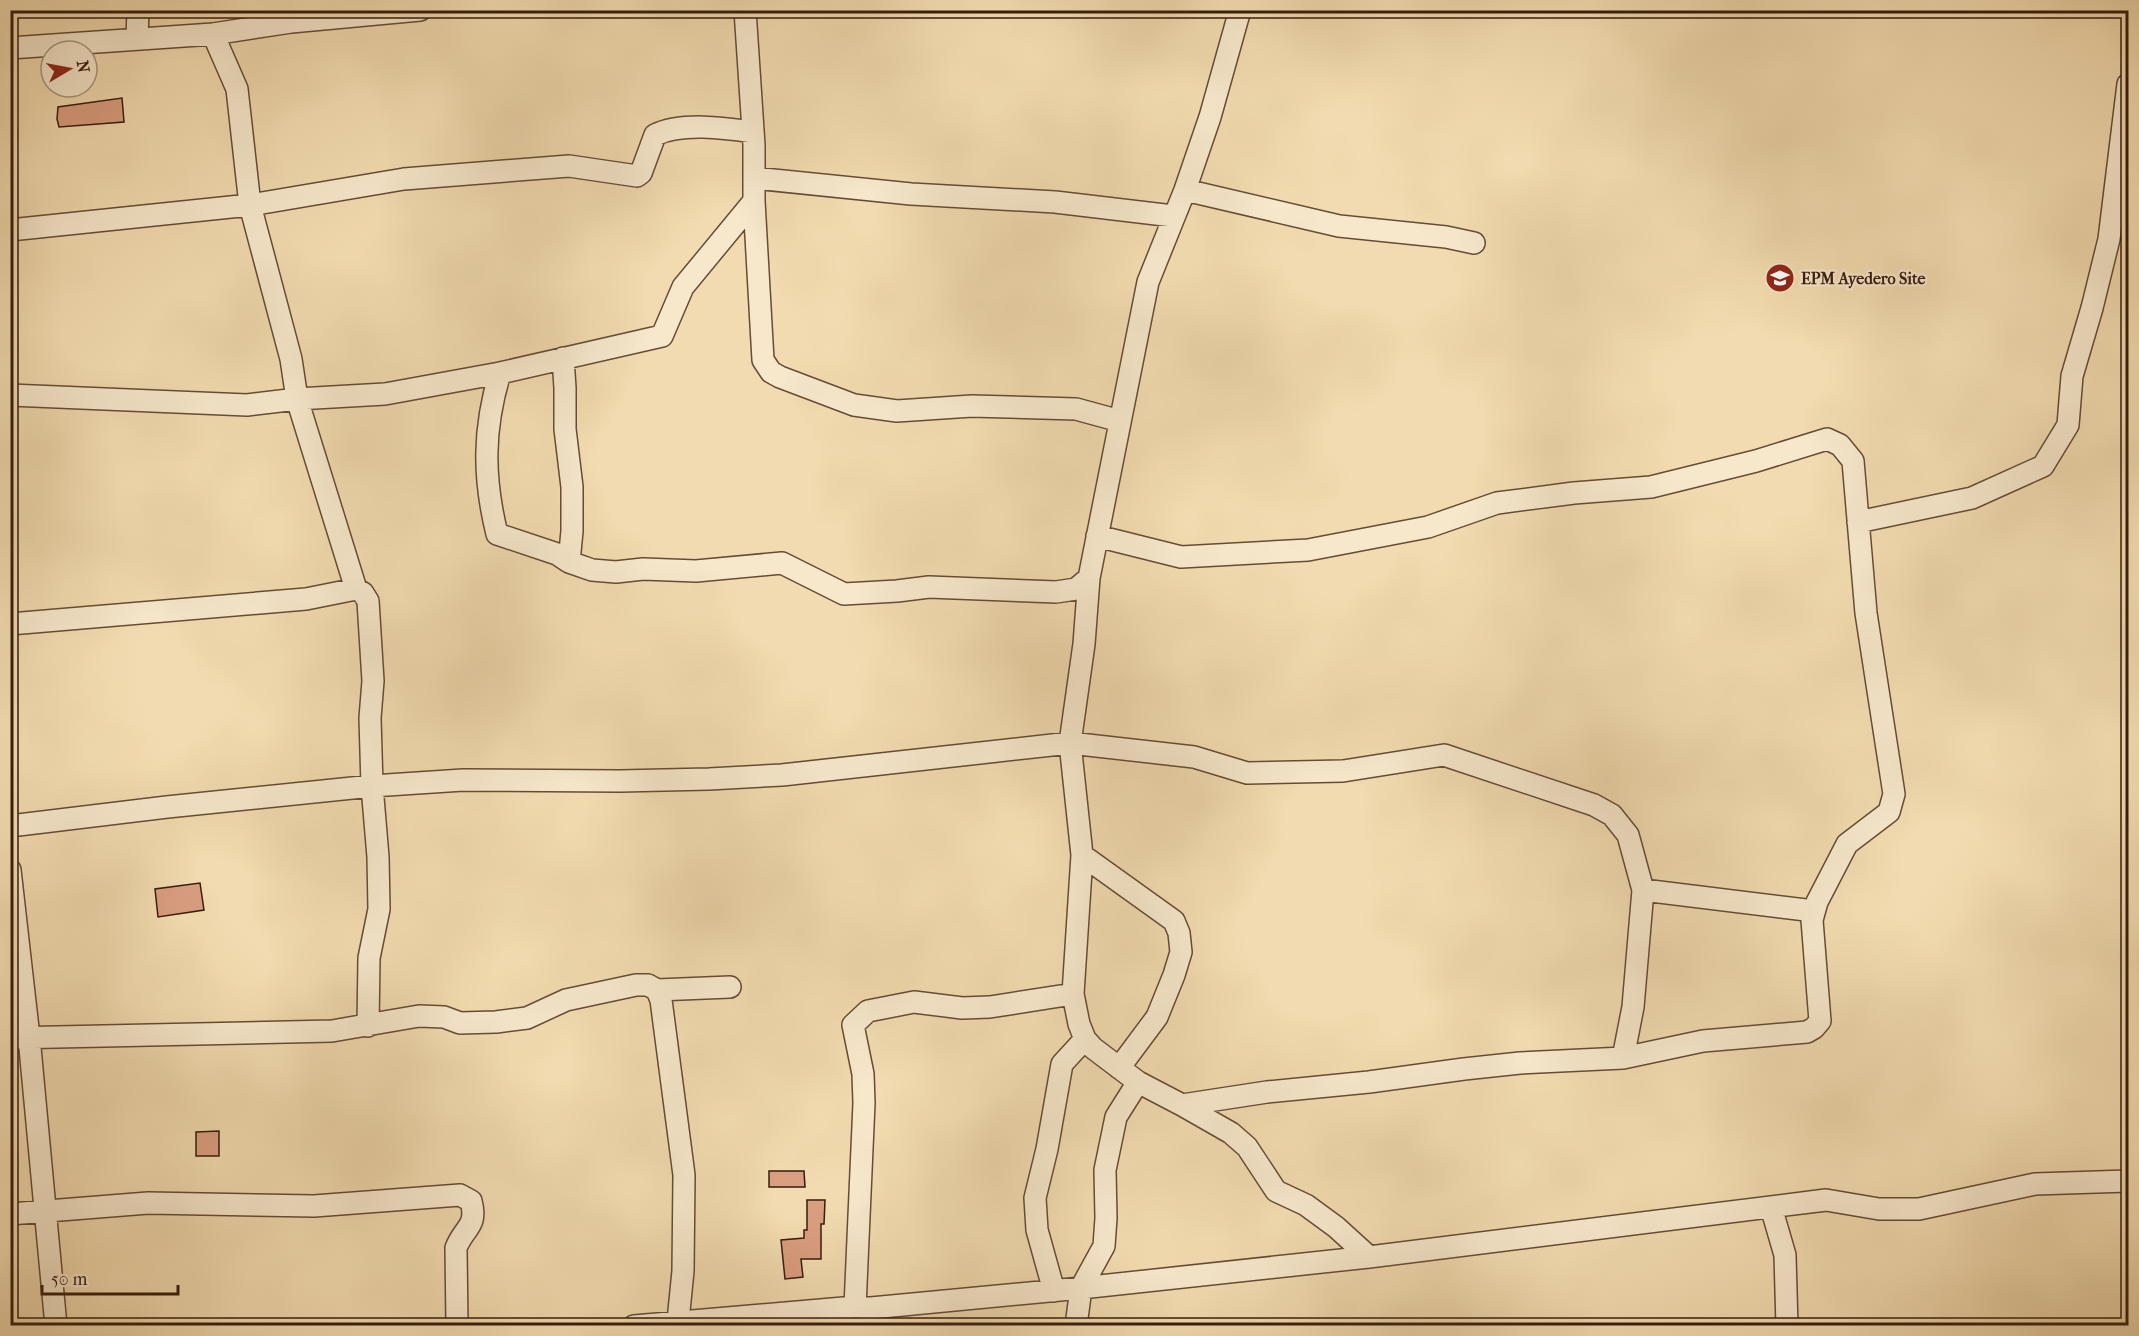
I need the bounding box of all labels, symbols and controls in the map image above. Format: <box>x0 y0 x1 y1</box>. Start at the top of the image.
north arrow <box>39 39 99 99</box>
text: N <box>73 59 94 75</box>
school or university icon: EPM Ayedero Site <box>1764 262 1796 294</box>
place label: EPM Ayedero Site <box>1801 269 1926 289</box>
scale bar <box>42 1258 178 1296</box>
text: 50 m <box>51 1269 88 1290</box>

